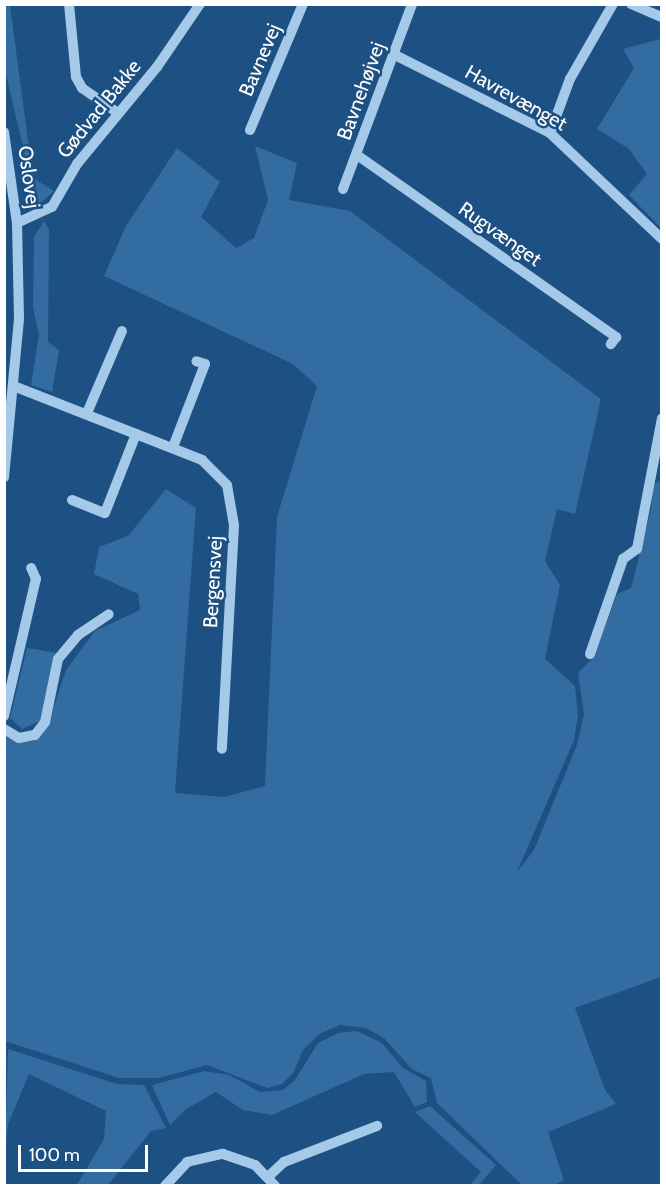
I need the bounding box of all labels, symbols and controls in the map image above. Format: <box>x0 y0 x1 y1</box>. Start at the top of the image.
street label: Bavnevej <box>234 20 286 100</box>
street label: Bavnehøjvej <box>332 39 390 143</box>
street label: Gødvad Bakke <box>52 55 146 163</box>
street label: Havrevænget <box>461 60 571 136</box>
street label: Oslovej <box>13 144 45 210</box>
street label: Rugvænget <box>454 197 546 271</box>
street label: Bergensvej <box>199 535 227 629</box>
scale bar <box>21 1133 152 1171</box>
text: 100 m <box>29 1144 80 1166</box>

